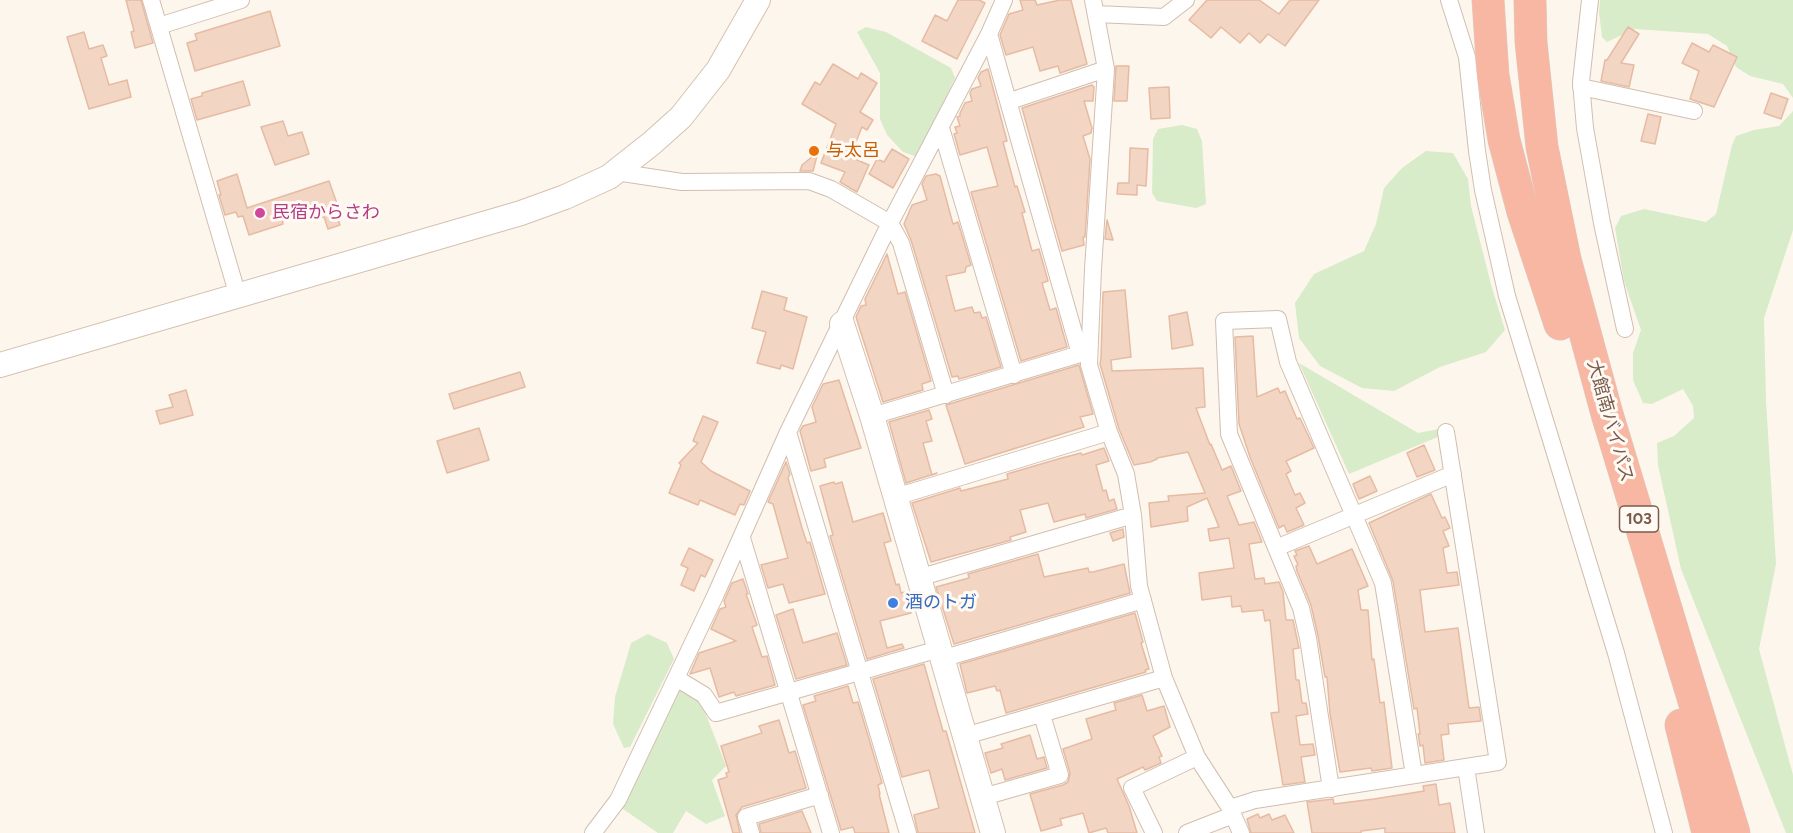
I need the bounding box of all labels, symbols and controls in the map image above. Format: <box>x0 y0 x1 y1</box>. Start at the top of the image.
place label: 与太呂 <box>826 140 880 162</box>
marker: 与太呂 <box>807 144 821 158</box>
place label: 民宿からさわ <box>272 202 380 224</box>
marker: 民宿からさわ <box>253 206 267 220</box>
street label: 大館南バイパス <box>1582 357 1638 485</box>
road number: 103 <box>1620 506 1658 532</box>
place label: 酒のトガ <box>905 592 977 614</box>
marker: 酒のトガ <box>886 596 900 610</box>

